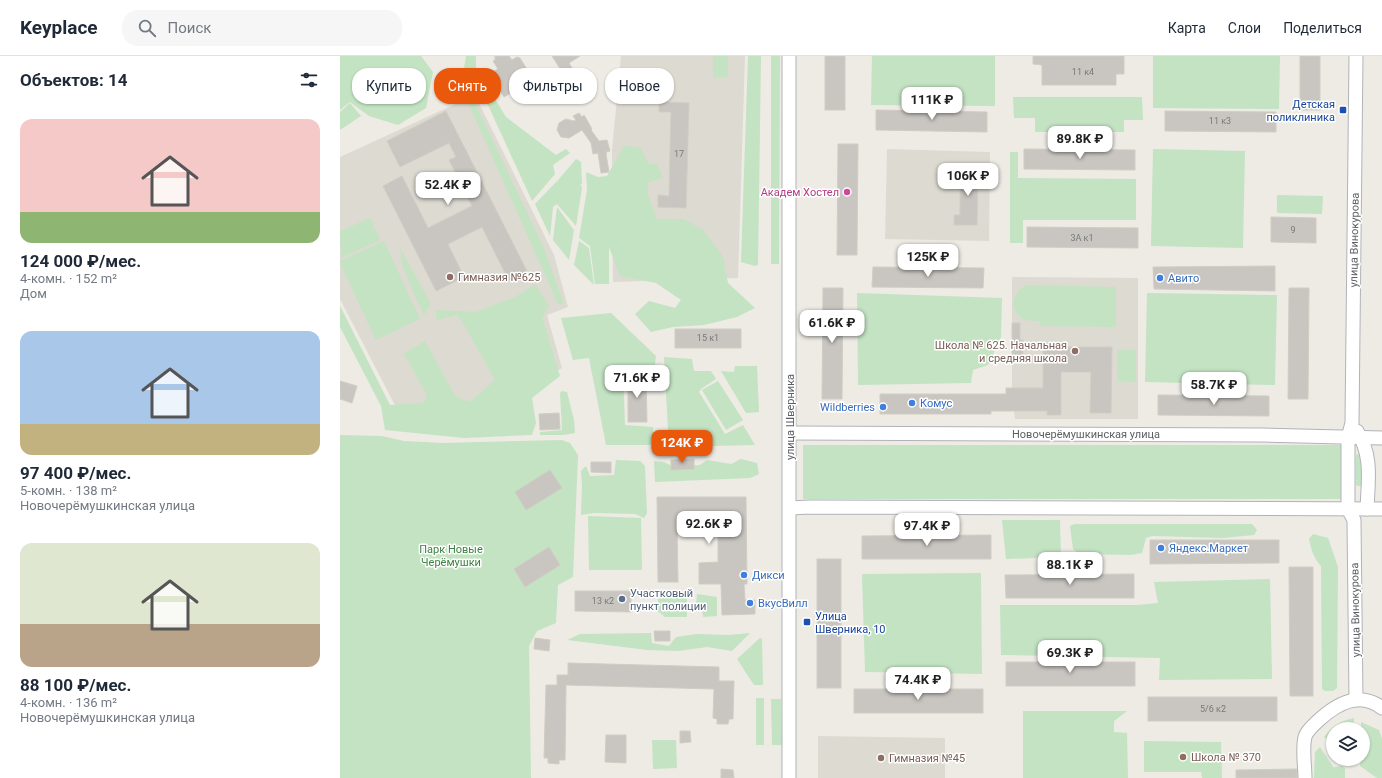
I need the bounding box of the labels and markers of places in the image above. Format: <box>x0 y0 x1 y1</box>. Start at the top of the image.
pin: 111K ₽ <box>899 87 965 121</box>
place label: Детская поликлиника <box>1266 98 1335 124</box>
marker: Детская поликлиника <box>1338 105 1348 115</box>
pin: 89.8K ₽ <box>1043 126 1117 160</box>
pin: 106K ₽ <box>935 163 1001 197</box>
pin: 52.4K ₽ <box>411 172 485 206</box>
place label: Академ Хостел <box>761 186 839 199</box>
marker: Академ Хостел <box>842 187 852 197</box>
pin: 125K ₽ <box>895 244 961 278</box>
place label: Гимназия №625 <box>458 271 540 284</box>
marker: Гимназия №625 <box>445 272 455 282</box>
place label: Авито <box>1168 272 1199 285</box>
marker: Авито <box>1155 273 1165 283</box>
pin: 61.6K ₽ <box>795 310 869 344</box>
place label: Школа № 625. Начальная и средняя школа <box>935 339 1067 365</box>
marker: Школа № 625. Начальная и средняя школа <box>1070 346 1080 356</box>
pin: 71.6K ₽ <box>600 365 674 399</box>
pin: 58.7K ₽ <box>1177 372 1251 406</box>
place label: Комус <box>920 397 952 410</box>
marker: Комус <box>907 398 917 408</box>
place label: Wildberries <box>820 401 875 414</box>
marker: Wildberries <box>878 402 888 412</box>
pin: 124K ₽ <box>649 430 715 464</box>
pin: 92.6K ₽ <box>672 511 746 545</box>
pin: 97.4K ₽ <box>890 513 964 547</box>
place label: Яндекс.Маркет <box>1169 542 1249 555</box>
marker: Яндекс.Маркет <box>1156 543 1166 553</box>
pin: 88.1K ₽ <box>1033 552 1107 586</box>
place label: Дикси <box>752 569 785 582</box>
marker: Дикси <box>739 570 749 580</box>
place label: Участковый пункт полиции <box>630 587 706 613</box>
marker: Участковый пункт полиции <box>617 594 627 604</box>
place label: ВкусВилл <box>758 597 808 610</box>
marker: ВкусВилл <box>745 598 755 608</box>
place label: Улица Шверника, 10 <box>815 610 886 636</box>
marker: Улица Шверника, 10 <box>802 617 812 627</box>
pin: 69.3K ₽ <box>1033 640 1107 674</box>
pin: 74.4K ₽ <box>881 667 955 701</box>
place label: Школа № 370 <box>1191 751 1261 764</box>
place label: Гимназия №45 <box>889 752 965 765</box>
marker: Школа № 370 <box>1178 752 1188 762</box>
marker: Гимназия №45 <box>876 753 886 763</box>

